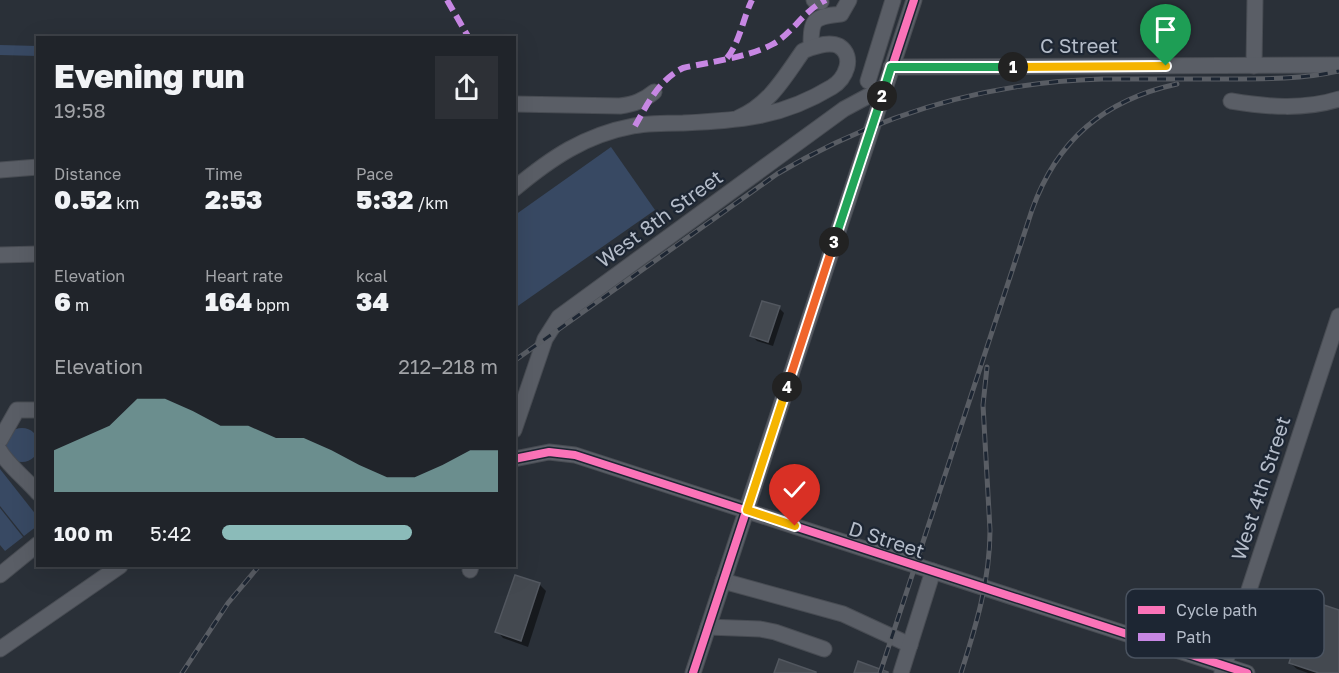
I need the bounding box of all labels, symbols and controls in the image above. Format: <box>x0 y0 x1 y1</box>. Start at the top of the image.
pin <box>1140 4 1191 66</box>
icon: arrive <box>1149 13 1182 46</box>
street label: C Street <box>1040 33 1118 57</box>
pin: 1 <box>998 52 1028 82</box>
text: Evening run <box>54 56 245 95</box>
button: share <box>435 56 498 119</box>
text: 1 <box>1009 57 1017 77</box>
pin: 2 <box>867 81 897 111</box>
text: 2 <box>877 86 887 106</box>
text: 19:58 <box>54 98 106 122</box>
text: Distance <box>54 164 121 184</box>
text: Time <box>205 164 243 184</box>
text: Pace <box>356 164 393 184</box>
street label: West 8th Street <box>591 164 727 272</box>
text: 0.52 <box>54 184 112 215</box>
text: 2:53 <box>205 184 262 215</box>
text: 5:32 <box>356 184 413 215</box>
text: km <box>112 193 139 213</box>
text: /km <box>413 193 448 213</box>
pin: 3 <box>819 227 849 257</box>
text: 3 <box>829 232 839 252</box>
text: Elevation <box>54 266 125 286</box>
text: Heart rate <box>205 266 283 286</box>
text: kcal <box>356 266 388 286</box>
text: 6 <box>54 286 71 317</box>
text: 164 <box>205 286 252 317</box>
text: 34 <box>356 286 389 317</box>
text: m <box>71 295 89 315</box>
text: bpm <box>252 295 290 315</box>
text: Elevation <box>54 354 143 378</box>
text: 212–218 m <box>398 354 498 378</box>
pin: 4 <box>772 372 802 402</box>
text: 4 <box>782 377 792 397</box>
street label: West 4th Street <box>1225 413 1295 563</box>
pin <box>769 464 820 526</box>
icon: check <box>778 473 811 506</box>
street label: D Street <box>846 516 928 562</box>
text: 100 m <box>54 521 113 545</box>
text: 5:42 <box>150 521 191 545</box>
legend <box>1126 589 1324 658</box>
text: Cycle path <box>1176 600 1257 620</box>
text: Path <box>1176 627 1211 647</box>

